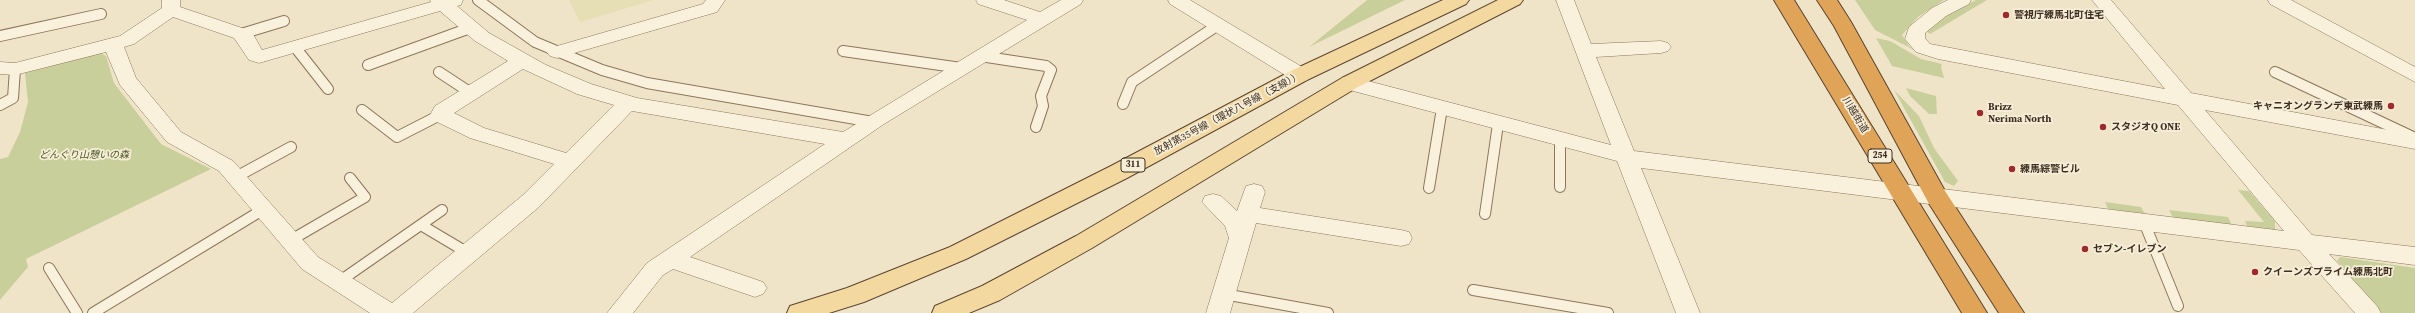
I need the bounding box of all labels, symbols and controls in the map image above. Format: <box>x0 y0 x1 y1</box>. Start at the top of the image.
place label: 警視庁練馬北町住宅 <box>2014 9 2104 21</box>
marker: 警視庁練馬北町住宅 <box>2001 10 2011 20</box>
street label: 放射第35号線（環状八号線（支線）） <box>1152 70 1304 158</box>
street label: 川越街道 <box>1840 95 1870 135</box>
place label: キャニオングランデ東武練馬 <box>2253 100 2383 112</box>
place label: Brizz Nerima North <box>1988 101 2051 124</box>
marker: キャニオングランデ東武練馬 <box>2386 101 2396 111</box>
marker: Brizz Nerima North <box>1975 108 1985 118</box>
place label: スタジオQ ONE <box>2111 121 2180 133</box>
marker: スタジオQ ONE <box>2098 122 2108 132</box>
park label: どんぐり山憩いの森 <box>39 149 129 161</box>
road number: 254 <box>1868 149 1892 163</box>
road number: 311 <box>1121 158 1145 172</box>
place label: 練馬綜警ビル <box>2020 163 2080 175</box>
marker: 練馬綜警ビル <box>2007 164 2017 174</box>
place label: セブン-イレブン <box>2093 243 2166 255</box>
marker: セブン-イレブン <box>2080 244 2090 254</box>
place label: クイーンズプライム練馬北町 <box>2263 266 2393 278</box>
marker: クイーンズプライム練馬北町 <box>2250 267 2260 277</box>

